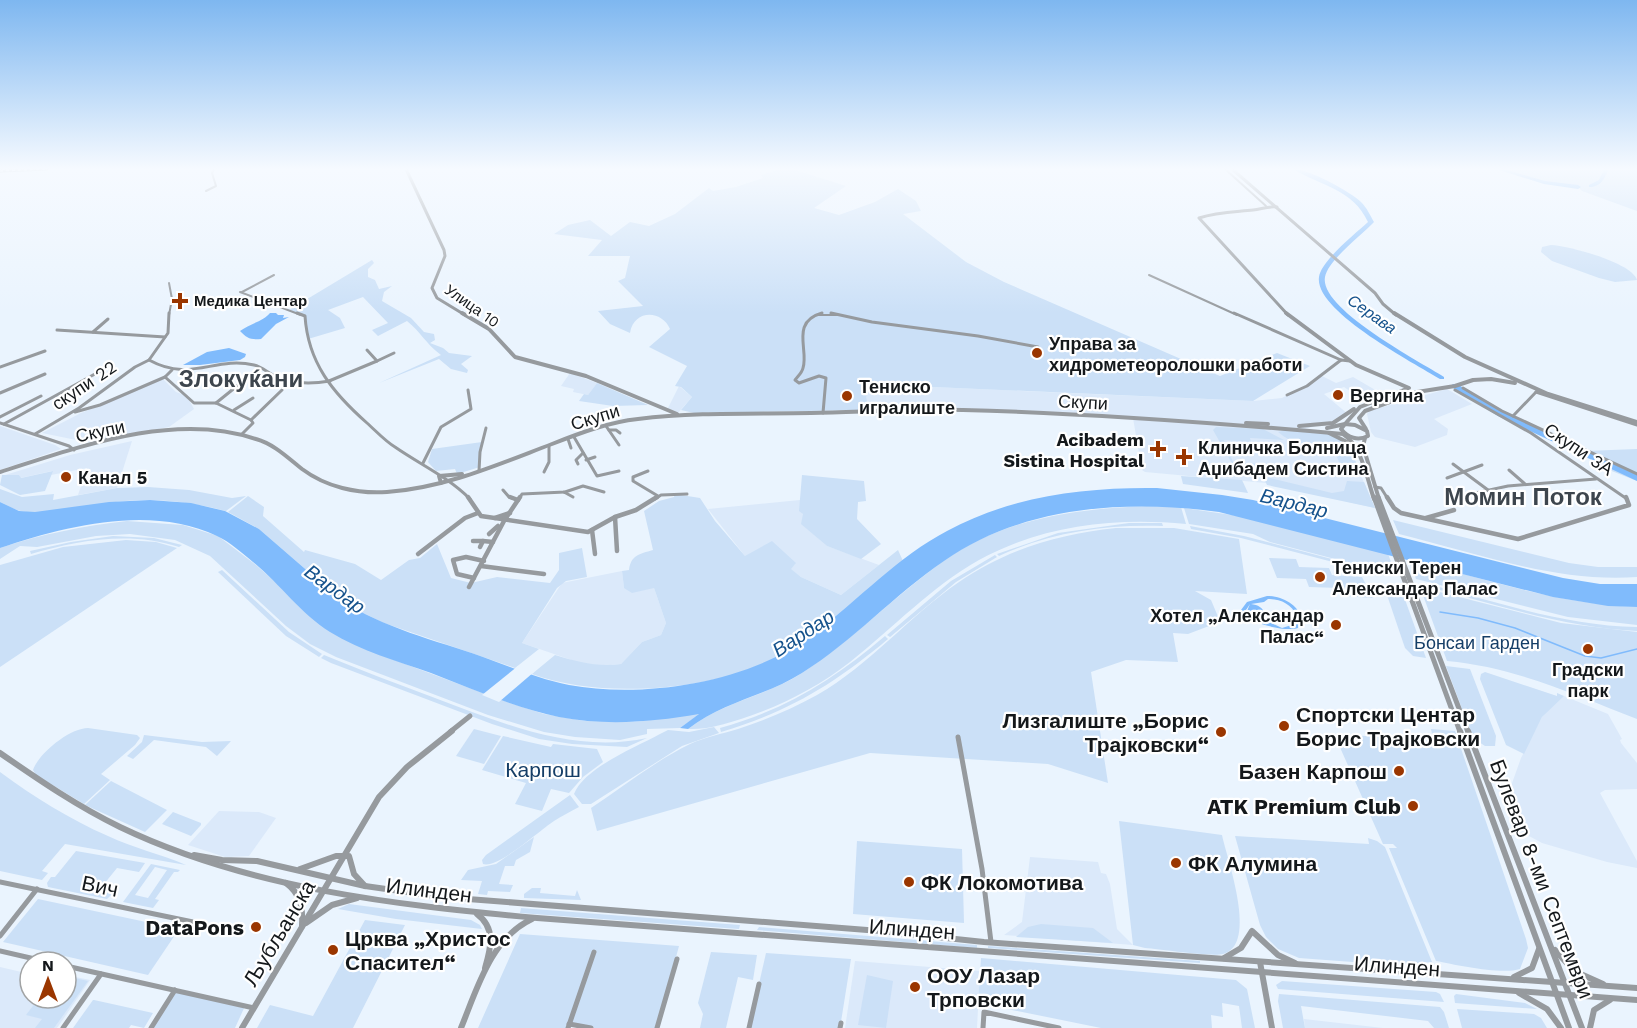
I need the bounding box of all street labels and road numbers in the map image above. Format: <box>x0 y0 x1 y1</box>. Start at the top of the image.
street label: Улица 10 <box>441 281 503 331</box>
street label: скупи 22 <box>48 356 120 414</box>
street label: Скупи <box>1058 390 1108 414</box>
street label: Скупи <box>568 400 622 434</box>
street label: Скупи <box>73 416 127 446</box>
street label: Скупи 3А <box>1541 418 1617 480</box>
street label: Булевар 8-ми Септември <box>1485 756 1599 1002</box>
street label: Вич <box>79 870 121 902</box>
street label: Илинден <box>385 872 473 908</box>
street label: Љубљанска <box>238 875 321 990</box>
street label: Илинден <box>868 914 956 944</box>
street label: Илинден <box>1353 951 1441 981</box>

